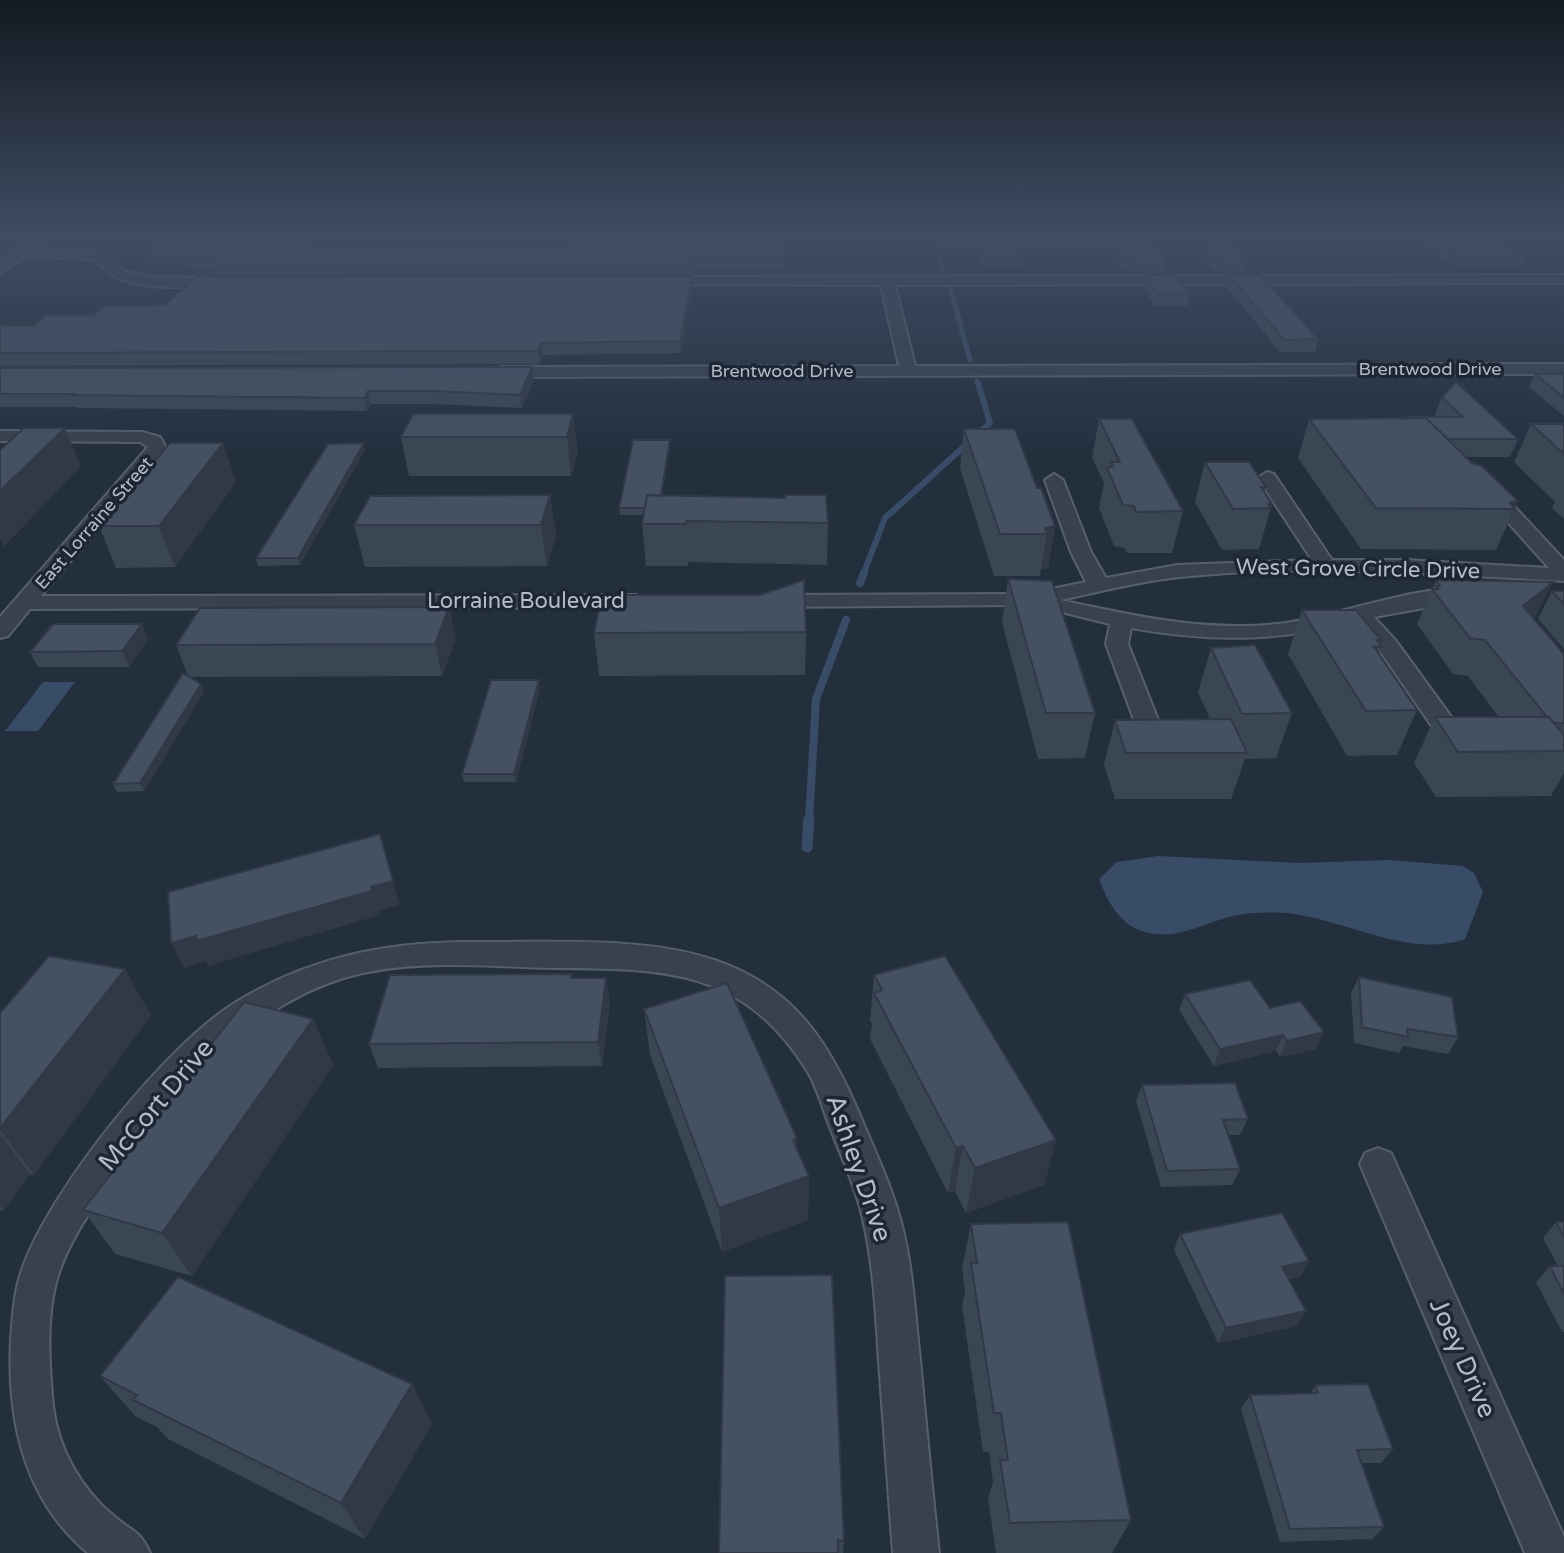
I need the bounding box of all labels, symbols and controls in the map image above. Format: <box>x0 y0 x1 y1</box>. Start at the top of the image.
street label: Brentwood Drive <box>1358 358 1502 380</box>
street label: Brentwood Drive <box>710 360 854 382</box>
street label: East Lorraine Street <box>30 452 158 594</box>
street label: West Grove Circle Drive <box>1236 554 1480 584</box>
street label: Lorraine Boulevard <box>427 588 625 614</box>
street label: McCort Drive <box>92 1033 220 1177</box>
street label: Ashley Drive <box>819 1090 899 1246</box>
street label: Joey Drive <box>1423 1294 1503 1422</box>

